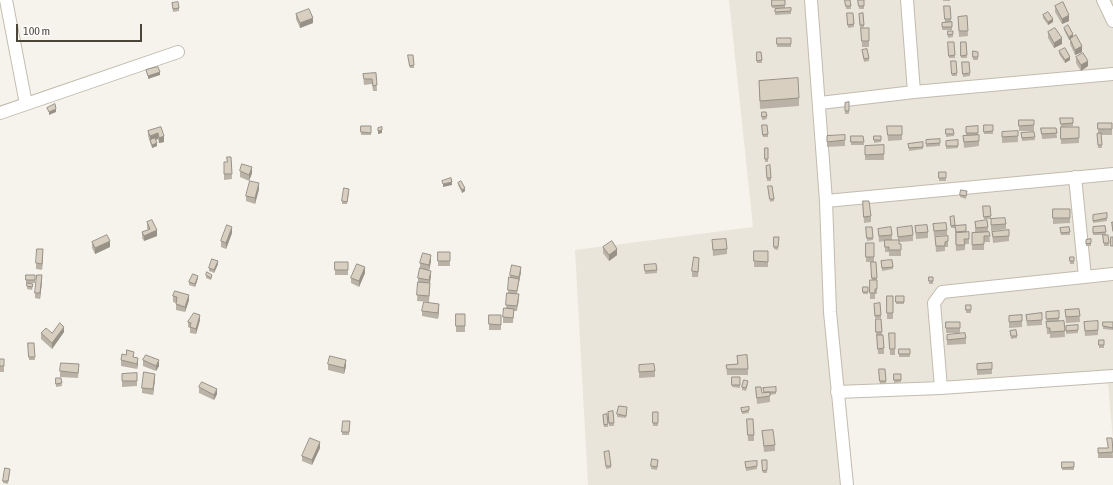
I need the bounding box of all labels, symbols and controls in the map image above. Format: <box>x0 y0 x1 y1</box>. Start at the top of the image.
scale bar <box>18 16 144 42</box>
text: 100 m <box>23 24 50 38</box>

